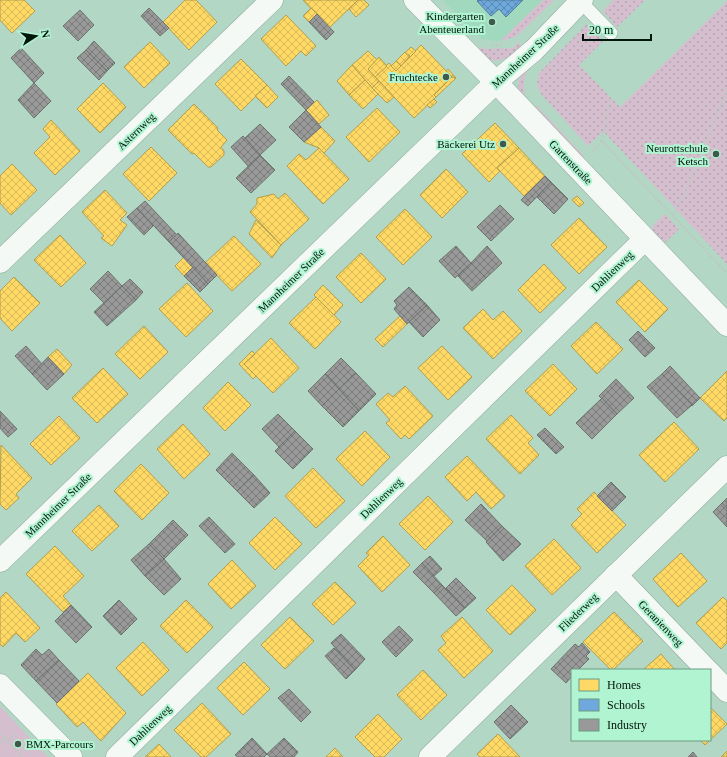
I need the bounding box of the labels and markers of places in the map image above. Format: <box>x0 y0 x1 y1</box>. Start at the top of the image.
place label: Kindergarten Abenteuerland <box>419 10 484 35</box>
marker: Kindergarten Abenteuerland <box>487 17 497 27</box>
place label: Fruchtecke <box>389 71 438 83</box>
marker: Fruchtecke <box>441 72 451 82</box>
place label: Bäckerei Utz <box>437 138 495 150</box>
marker: Bäckerei Utz <box>498 139 508 149</box>
place label: Neurottschule Ketsch <box>646 142 708 167</box>
marker: Neurottschule Ketsch <box>711 149 721 159</box>
place label: BMX-Parcours <box>26 738 93 750</box>
marker: BMX-Parcours <box>13 739 23 749</box>

